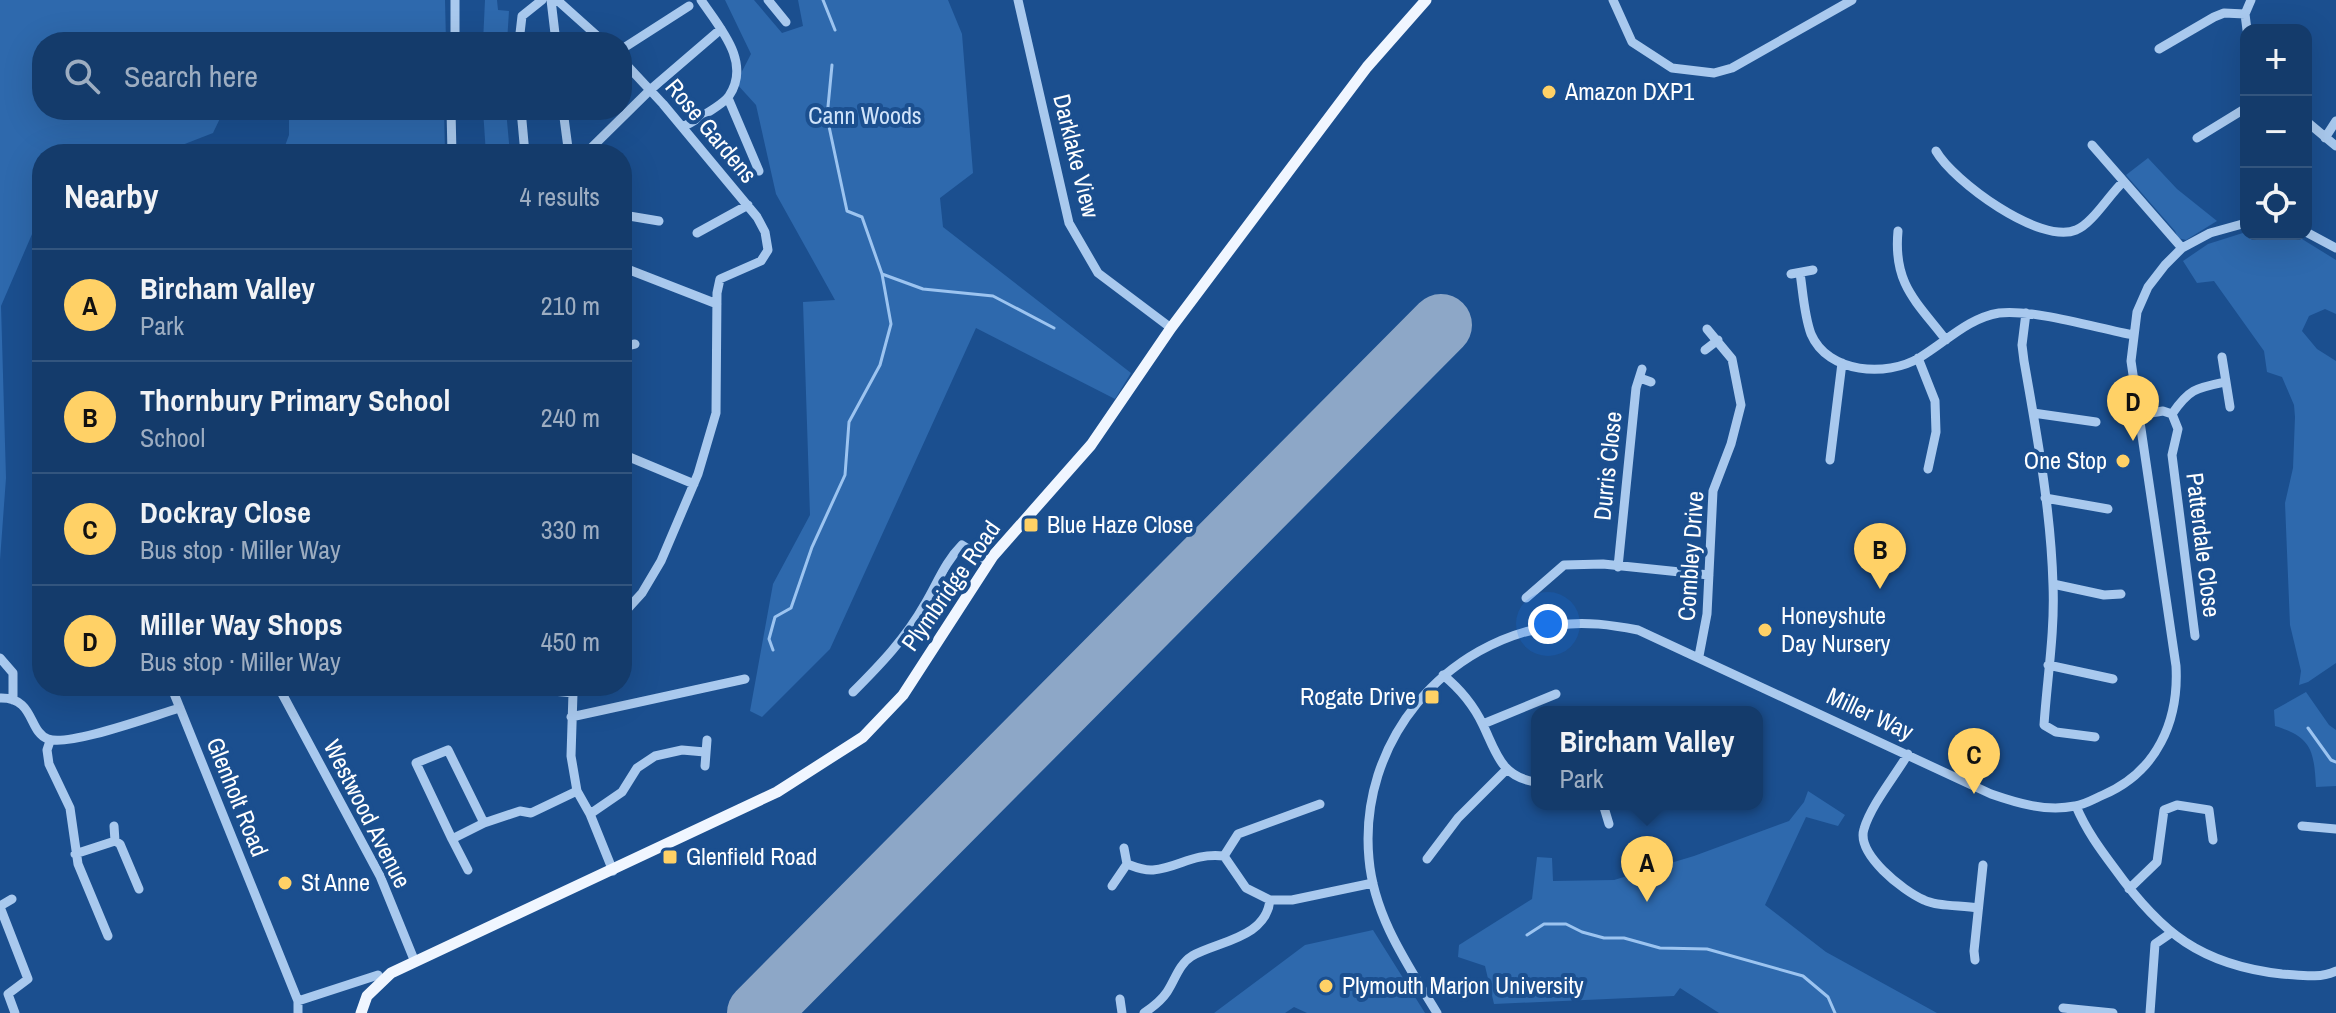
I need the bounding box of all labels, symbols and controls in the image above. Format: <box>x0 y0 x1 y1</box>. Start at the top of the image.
map controls <box>2240 24 2312 240</box>
button: + <box>2240 24 2312 96</box>
search box <box>32 32 632 120</box>
icon: search <box>60 54 104 98</box>
text: Search here <box>124 56 258 96</box>
street label: Rose Gardens <box>659 71 765 189</box>
place label: Amazon DXP1 <box>1564 75 1694 107</box>
marker: Amazon DXP1 <box>1540 83 1558 101</box>
street label: Darklake View <box>1046 91 1108 222</box>
button: − <box>2240 96 2312 168</box>
park label: Cann Woods <box>808 99 922 131</box>
button: locate <box>2240 168 2312 240</box>
text: Nearby <box>64 173 159 219</box>
text: 4 results <box>519 179 600 214</box>
text: Bircham Valley <box>140 268 315 308</box>
text: A <box>82 288 98 323</box>
text: 210 m <box>541 288 600 323</box>
text: Park <box>140 308 184 343</box>
pin: D <box>2107 375 2159 441</box>
text: Thornbury Primary School <box>140 380 450 420</box>
text: B <box>82 400 98 435</box>
text: 240 m <box>541 400 600 435</box>
street label: Durris Close <box>1585 410 1629 522</box>
text: School <box>140 420 205 455</box>
place label: One Stop <box>2024 444 2107 476</box>
marker: One Stop <box>2114 452 2132 470</box>
street label: Patterdale Close <box>2179 471 2229 619</box>
street label: Combley Drive <box>1670 490 1711 622</box>
text: Dockray Close <box>140 492 311 532</box>
place label: Blue Haze Close <box>1047 508 1194 540</box>
text: C <box>82 512 98 547</box>
text: 330 m <box>541 512 600 547</box>
street label: Plymbridge Road <box>893 514 1007 657</box>
marker: Blue Haze Close <box>1022 516 1040 534</box>
pin: B <box>1854 523 1906 589</box>
text: Bus stop · Miller Way <box>140 532 341 567</box>
place label: Honeyshute Day Nursery <box>1781 599 1891 659</box>
text: Miller Way Shops <box>140 604 343 644</box>
your location <box>1528 604 1568 644</box>
marker: Honeyshute Day Nursery <box>1756 621 1774 639</box>
text: D <box>82 624 98 659</box>
text: 450 m <box>541 624 600 659</box>
text: Bus stop · Miller Way <box>140 644 341 679</box>
street label: Miller Way <box>1822 679 1919 747</box>
place label: Rogate Drive <box>1300 680 1416 712</box>
marker: Rogate Drive <box>1423 688 1441 706</box>
popup <box>1531 706 1763 810</box>
text: Bircham Valley <box>1559 721 1735 761</box>
pin: C <box>1948 728 2000 794</box>
street label: Glenholt Road <box>200 732 276 861</box>
street label: Westwood Avenue <box>317 734 419 893</box>
text: Park <box>1559 761 1603 796</box>
pin: A <box>1621 836 1673 902</box>
place label: Glenfield Road <box>686 840 817 872</box>
marker: Glenfield Road <box>661 848 679 866</box>
place label: St Anne <box>301 866 370 898</box>
marker: St Anne <box>276 874 294 892</box>
place label: Plymouth Marjon University <box>1342 969 1584 1001</box>
marker: Plymouth Marjon University <box>1317 977 1335 995</box>

